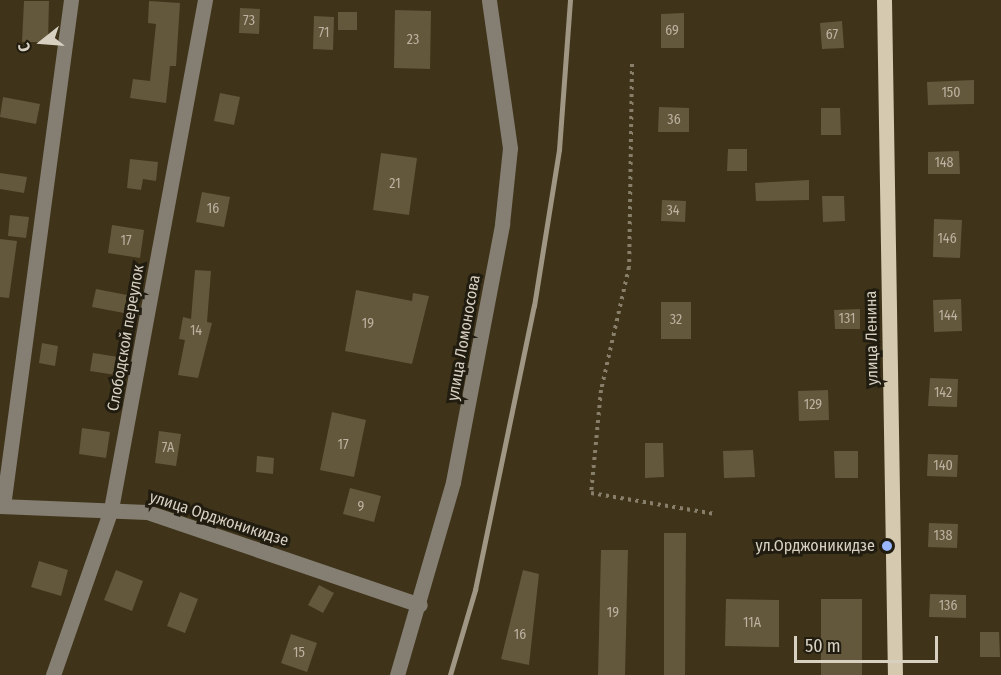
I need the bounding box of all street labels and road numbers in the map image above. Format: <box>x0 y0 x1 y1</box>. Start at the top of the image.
street label: Слободской переулок <box>104 263 148 413</box>
street label: улица Ломоносова <box>443 274 485 402</box>
street label: улица Ленина <box>862 291 882 385</box>
street label: улица Орджоникидзе <box>147 487 291 551</box>

